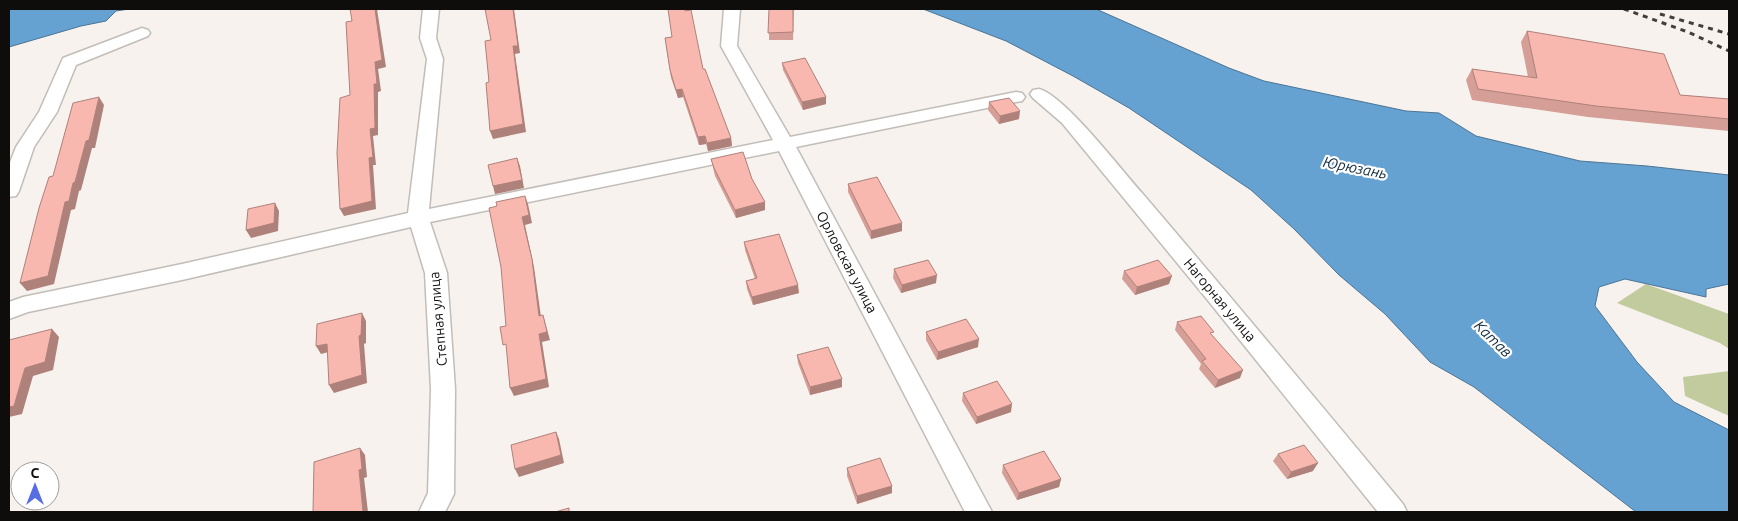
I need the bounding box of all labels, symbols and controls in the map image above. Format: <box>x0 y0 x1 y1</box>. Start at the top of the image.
water label: Юрюзань <box>1322 153 1389 182</box>
street label: Орловская улица <box>813 208 881 316</box>
street label: Нагорная улица <box>1181 255 1259 345</box>
street label: Степная улица <box>426 271 450 367</box>
water label: Катав <box>1471 317 1516 361</box>
north arrow <box>10 461 60 511</box>
text: С <box>31 465 40 481</box>

